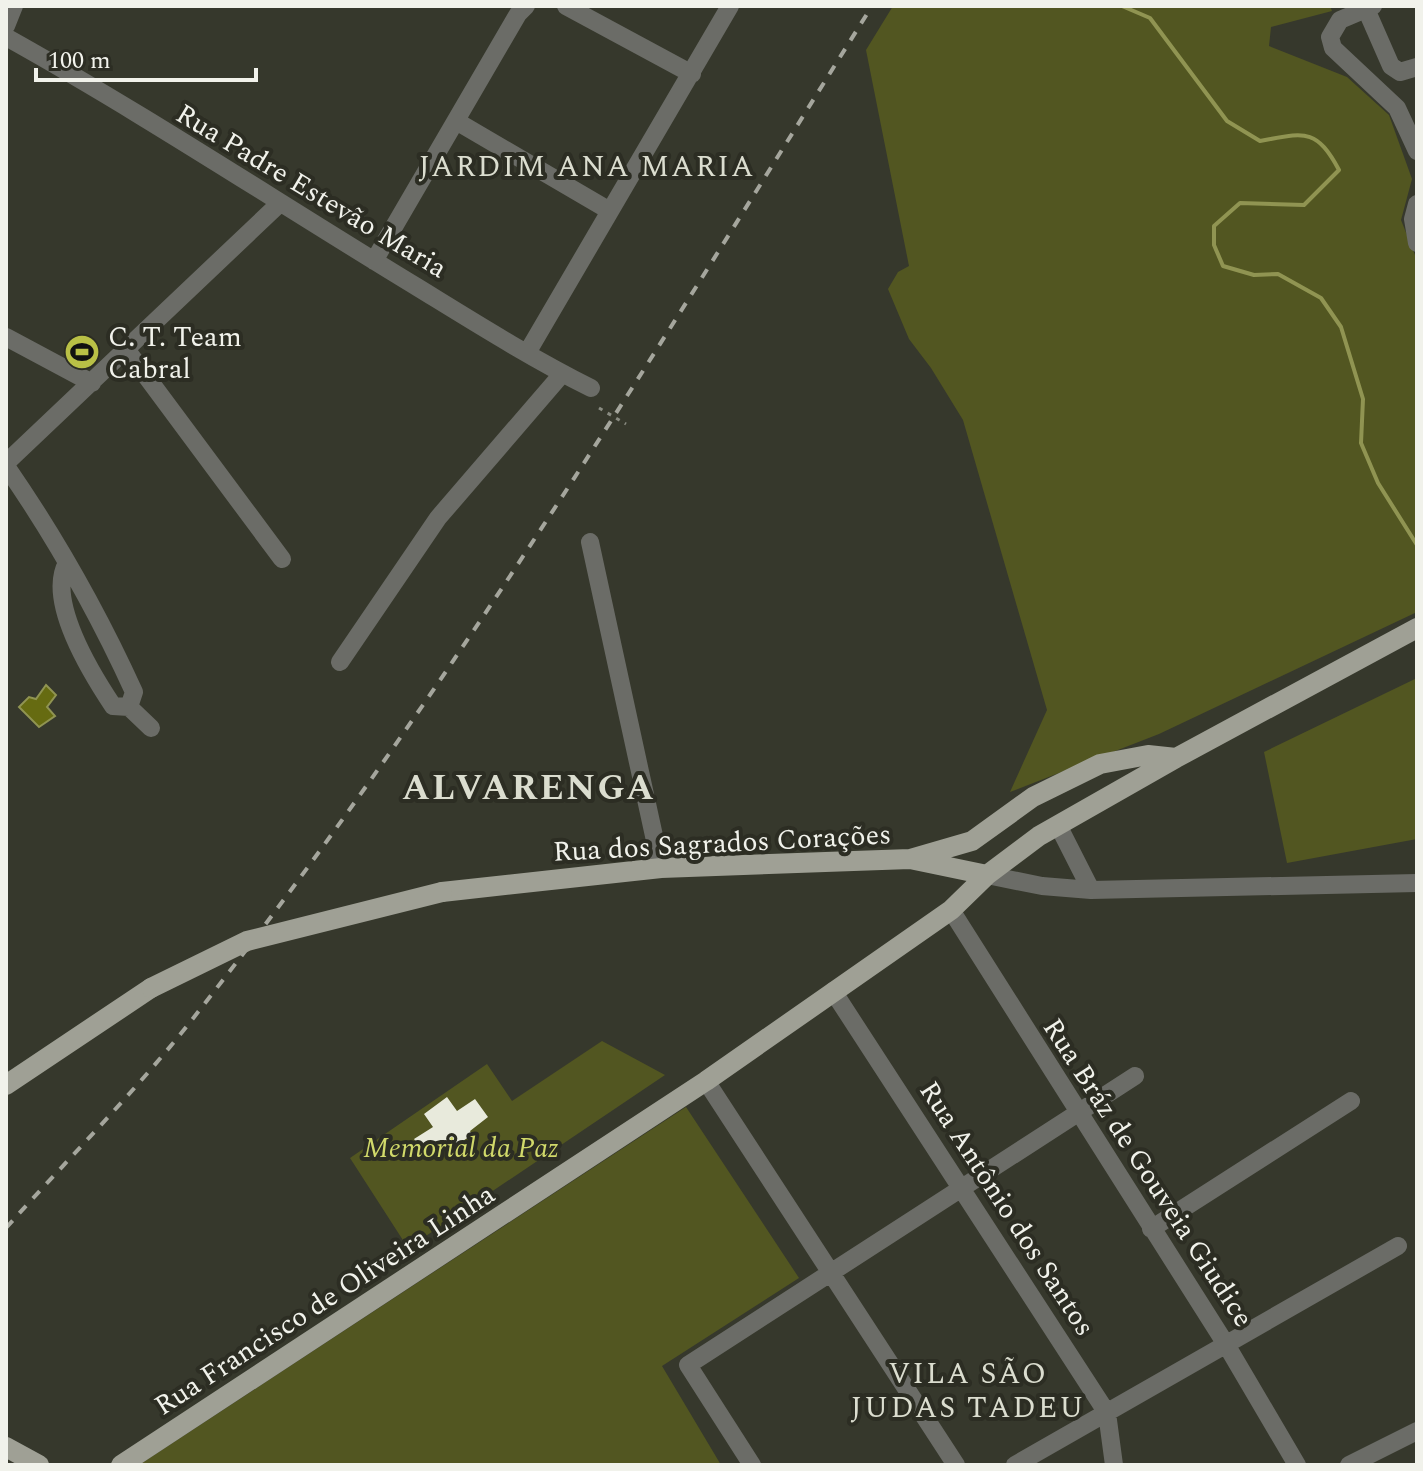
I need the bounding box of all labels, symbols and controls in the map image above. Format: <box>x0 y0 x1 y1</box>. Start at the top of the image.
scale bar <box>36 32 256 82</box>
text: 100 m <box>48 43 111 79</box>
street label: Rua Padre Estevão Maria <box>167 93 455 290</box>
district label: JARDIM ANA MARIA <box>419 144 755 190</box>
place label: C. T. Team Cabral <box>108 316 242 391</box>
sports icon: C. T. Team Cabral <box>63 333 101 371</box>
district label: ALVARENGA <box>402 761 656 816</box>
street label: Rua dos Sagrados Corações <box>552 813 892 874</box>
street label: Rua Bráz de Gouveia Giudice <box>1031 1010 1264 1336</box>
street label: Rua Antônio dos Santos <box>908 1073 1106 1345</box>
park label: Memorial da Paz <box>363 1127 559 1170</box>
street label: Rua Francisco de Oliveira Linha <box>146 1173 504 1427</box>
district label: VILA SÃO JUDAS TADEU <box>850 1351 1086 1431</box>

